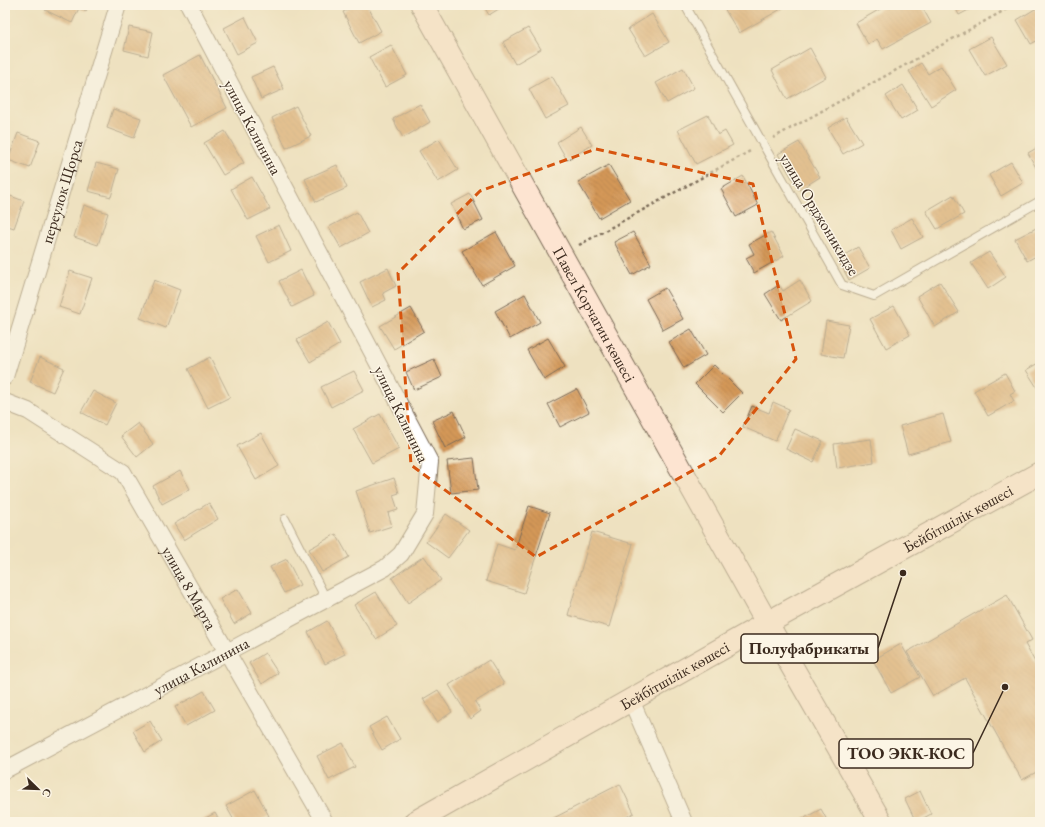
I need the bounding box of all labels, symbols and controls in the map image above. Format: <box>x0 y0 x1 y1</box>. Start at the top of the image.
street label: улица Калинина <box>219 76 287 179</box>
street label: переулок Щорса <box>36 136 88 246</box>
street label: улица Орджоникидзе <box>775 149 864 279</box>
street label: Павел Корчагин көшесі <box>548 243 640 386</box>
street label: улица Калинина <box>369 362 434 467</box>
street label: Бейбітшілік көшесі <box>899 480 1017 557</box>
street label: улица 8 Марта <box>157 542 222 634</box>
street label: улица Калинина <box>150 632 253 700</box>
callout: Полуфабрикаты <box>741 634 878 663</box>
street label: Бейбітшілік көшесі <box>616 636 733 715</box>
text: Полуфабрикаты <box>749 637 869 659</box>
callout: ТОО ЭКК-КОС <box>839 739 973 768</box>
text: ТОО ЭКК-КОС <box>847 742 965 764</box>
north arrow <box>18 769 58 809</box>
text: С <box>39 787 55 799</box>

